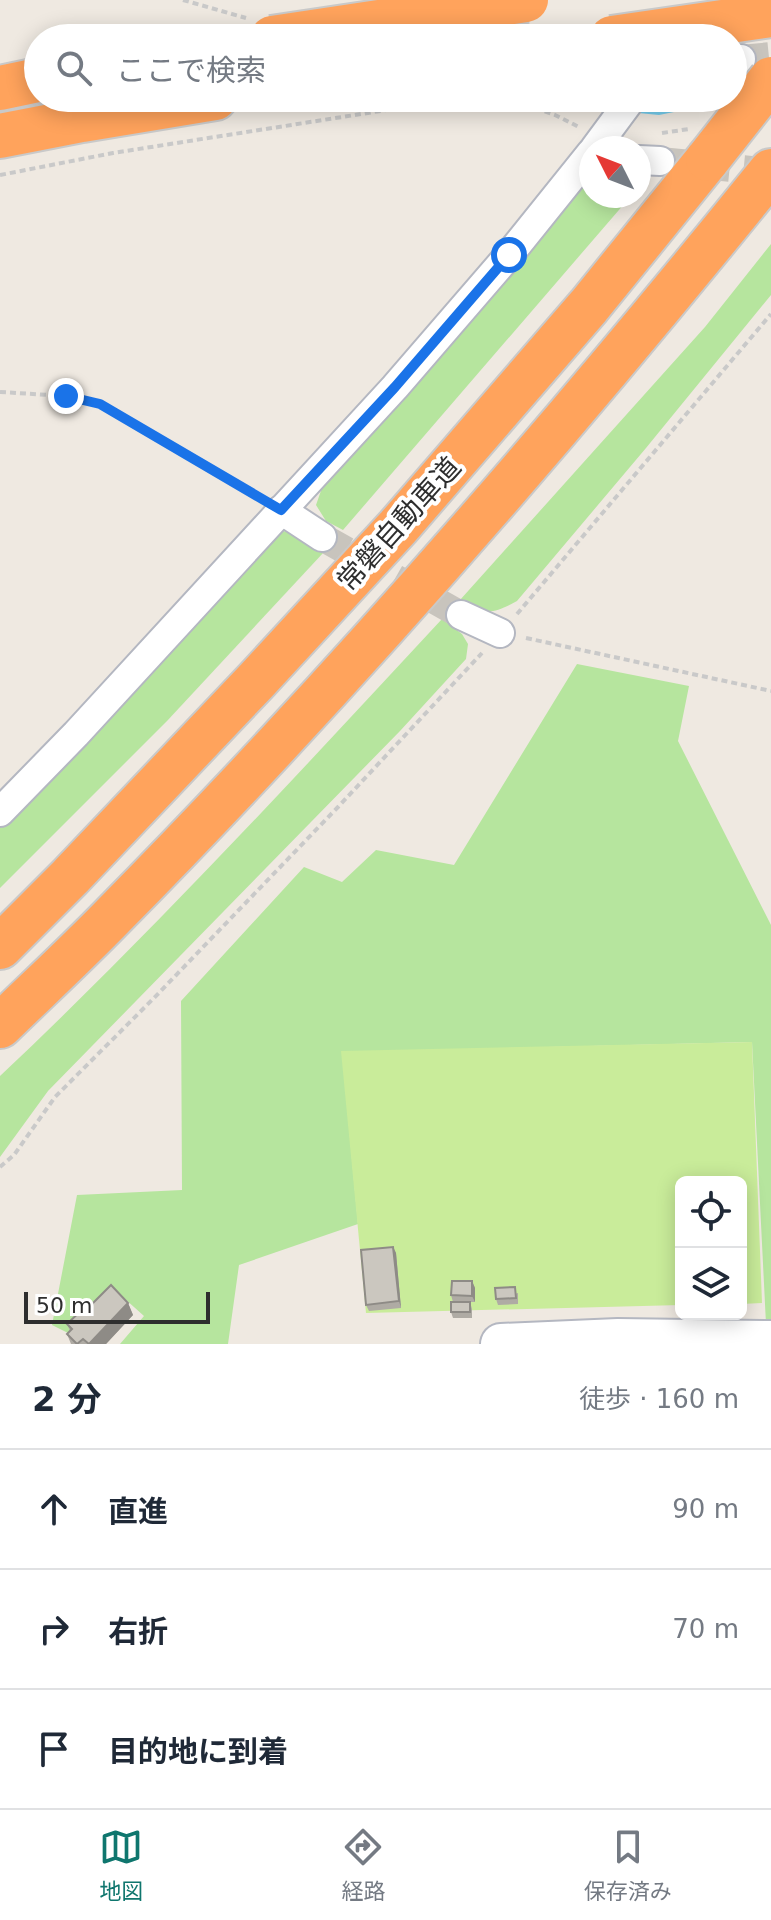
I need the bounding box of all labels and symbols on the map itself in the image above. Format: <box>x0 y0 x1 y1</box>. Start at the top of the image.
north arrow <box>579 136 651 208</box>
route start <box>491 237 527 273</box>
route end <box>48 378 84 414</box>
street label: 常磐自動車道 <box>331 451 467 597</box>
scale bar <box>24 1288 210 1324</box>

